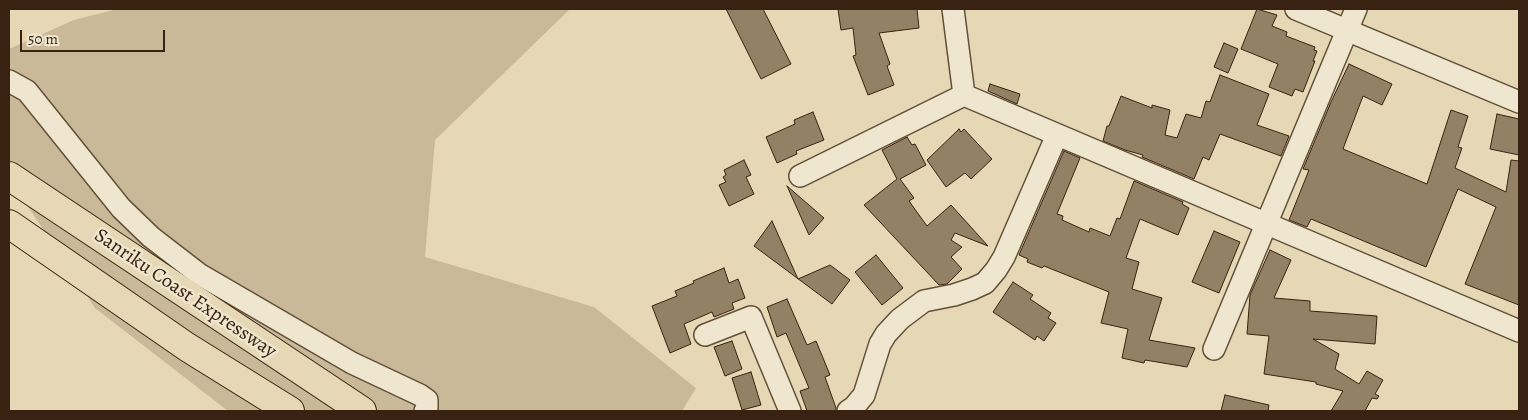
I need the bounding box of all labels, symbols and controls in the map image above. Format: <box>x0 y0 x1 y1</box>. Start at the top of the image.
scale bar <box>22 20 168 52</box>
text: 50 m <box>28 29 58 49</box>
street label: Sanriku Coast Expressway <box>89 224 281 364</box>

